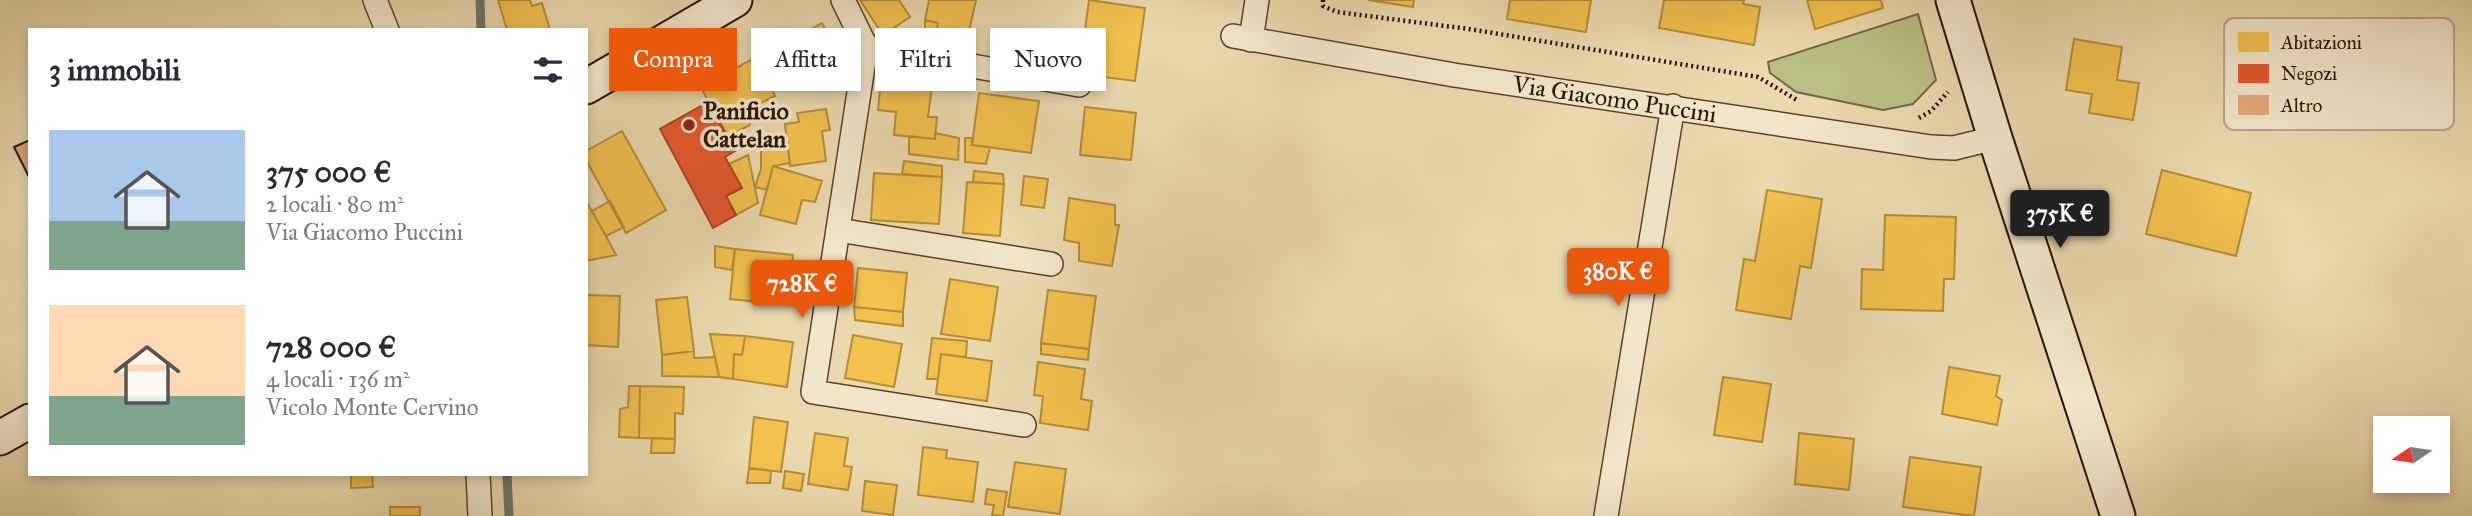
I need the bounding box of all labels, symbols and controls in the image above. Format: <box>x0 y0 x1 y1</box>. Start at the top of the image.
legend <box>2224 18 2454 130</box>
chip: Compra <box>609 28 737 91</box>
chip: Affitta <box>751 28 861 91</box>
chip: Filtri <box>875 28 976 91</box>
chip: Nuovo <box>990 28 1106 91</box>
text: Abitazioni <box>2280 31 2362 54</box>
icon: filters <box>529 51 567 89</box>
text: 3 immobili <box>49 52 180 88</box>
text: Negozi <box>2281 62 2337 86</box>
street label: Via Giacomo Puccini <box>1510 69 1719 130</box>
text: Altro <box>2280 94 2323 117</box>
place label: Panificio Cattelan <box>703 96 789 154</box>
marker: Panificio Cattelan <box>681 117 697 133</box>
text: 375 000 € <box>266 154 391 190</box>
icon: home <box>105 158 189 242</box>
text: 2 locali · 80 m² <box>266 190 404 218</box>
pin: 375K € <box>2003 190 2117 250</box>
text: 375K € <box>2026 199 2094 227</box>
text: Via Giacomo Puccini <box>266 218 463 246</box>
pin: 380K € <box>1561 248 1675 308</box>
text: 380K € <box>1583 257 1653 285</box>
pin: 728K € <box>745 260 859 320</box>
text: 728K € <box>766 269 838 297</box>
text: 728 000 € <box>266 329 396 365</box>
icon: home <box>105 333 189 417</box>
text: 4 locali · 136 m² <box>266 365 410 393</box>
text: Vicolo Monte Cervino <box>266 393 478 421</box>
north arrow <box>2373 416 2450 494</box>
map controls <box>2373 416 2450 493</box>

